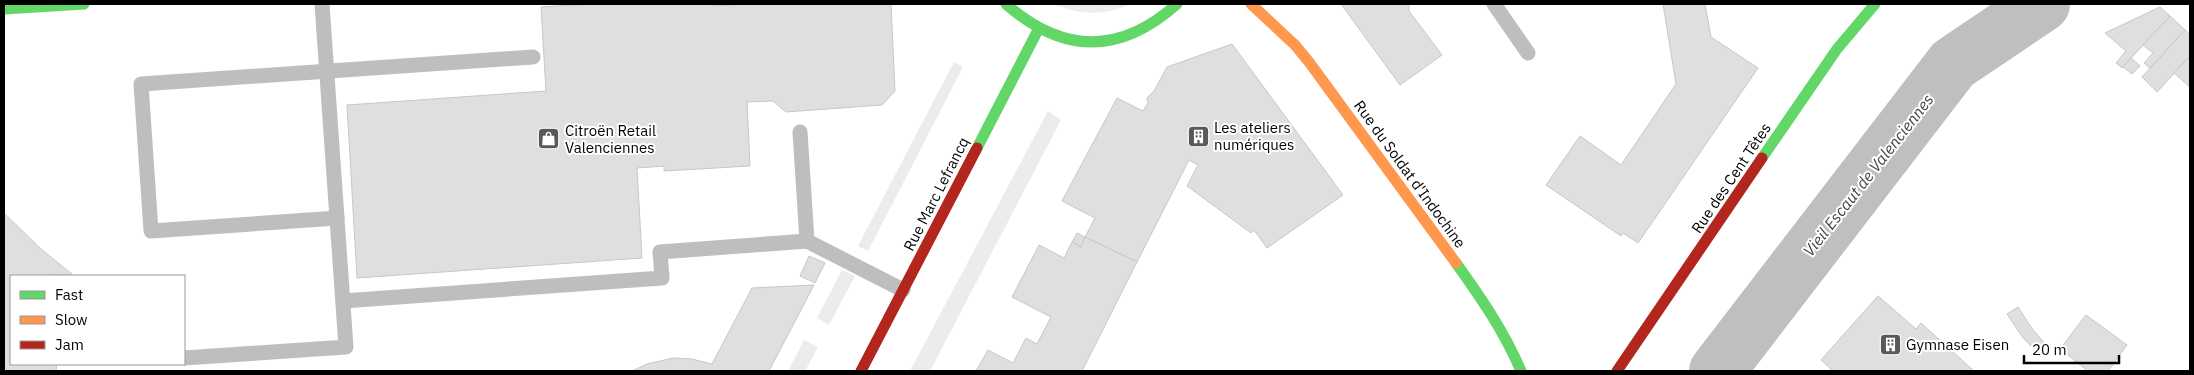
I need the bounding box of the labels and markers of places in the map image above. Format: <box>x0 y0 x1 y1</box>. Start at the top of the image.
place label: Les ateliers numériques <box>1214 118 1294 154</box>
place label: Citroën Retail Valenciennes <box>565 121 656 157</box>
building icon: Les ateliers numériques <box>1186 124 1210 148</box>
shop icon: Citroën Retail Valenciennes <box>537 127 561 151</box>
building icon: Gymnase Eisen <box>1878 332 1902 356</box>
place label: Gymnase Eisen <box>1906 335 2009 354</box>

